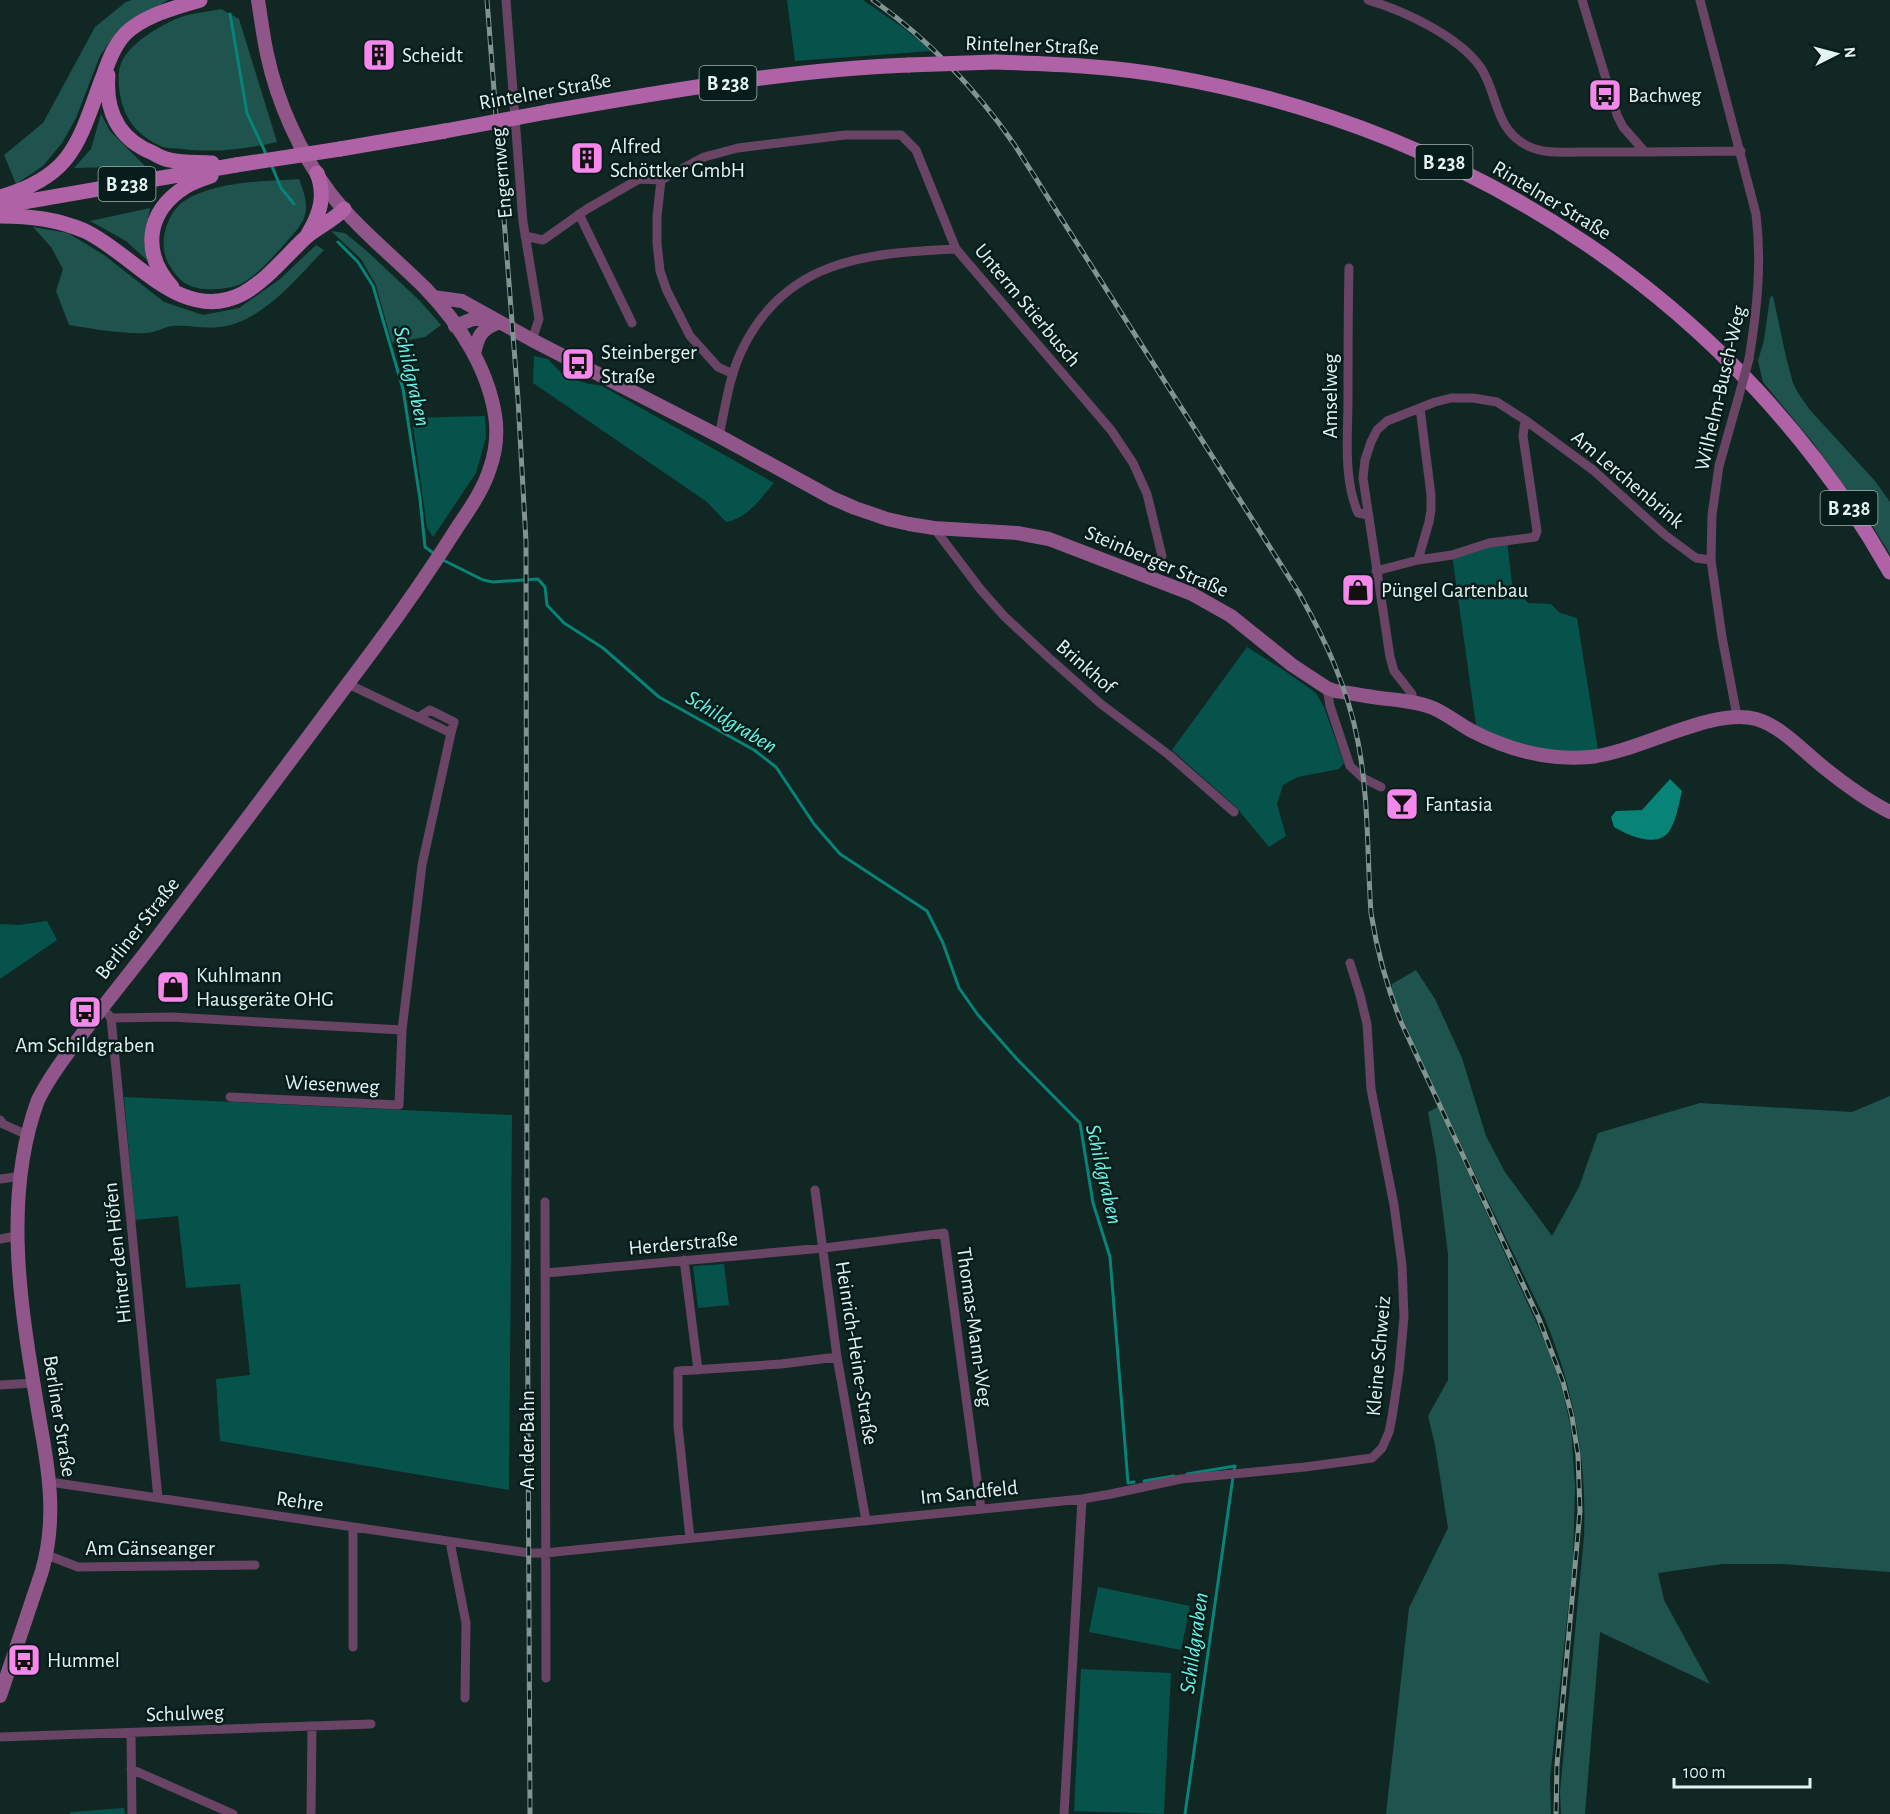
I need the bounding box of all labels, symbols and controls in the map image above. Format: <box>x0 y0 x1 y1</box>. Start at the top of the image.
north arrow <box>1806 24 1866 84</box>
street label: Rintelner Straße <box>965 33 1099 58</box>
building icon: Scheidt <box>361 37 397 73</box>
place label: Scheidt <box>402 45 463 66</box>
text: N <box>1841 46 1858 59</box>
road number: B 238 <box>700 66 756 100</box>
street label: Rintelner Straße <box>477 70 613 113</box>
bus stop icon: Bachweg <box>1587 77 1623 113</box>
place label: Bachweg <box>1628 85 1702 106</box>
street label: Engernweg <box>487 126 516 219</box>
place label: Alfred Schöttker GmbH <box>610 136 745 181</box>
building icon: Alfred Schöttker GmbH <box>569 140 605 176</box>
road number: B 238 <box>1416 145 1472 179</box>
street label: Rintelner Straße <box>1489 157 1615 244</box>
road number: B 238 <box>98 167 156 201</box>
street label: Unterm Stierbusch <box>970 240 1085 371</box>
street label: Wilhelm-Busch-Weg <box>1691 303 1750 473</box>
water label: Schildgraben <box>390 324 434 428</box>
place label: Steinberger Straße <box>601 342 697 387</box>
bus stop icon: Steinberger Straße <box>560 346 596 382</box>
street label: Amselweg <box>1320 353 1341 438</box>
street label: Am Lerchenbrink <box>1568 427 1688 533</box>
road number: B 238 <box>1820 491 1878 525</box>
street label: Steinberger Straße <box>1082 522 1232 601</box>
shop icon: Püngel Gartenbau <box>1340 572 1376 608</box>
place label: Püngel Gartenbau <box>1381 580 1529 601</box>
street label: Brinkhof <box>1052 635 1120 699</box>
water label: Schildgraben <box>682 686 781 758</box>
bar icon: Fantasia <box>1384 786 1420 822</box>
place label: Fantasia <box>1425 794 1493 815</box>
street label: Berliner Straße <box>91 873 183 983</box>
place label: Kuhlmann Hausgeräte OHG <box>196 965 334 1010</box>
shop icon: Kuhlmann Hausgeräte OHG <box>155 969 191 1005</box>
bus stop icon: Am Schildgraben <box>67 994 103 1030</box>
place label: Am Schildgraben <box>15 1035 155 1056</box>
street label: Wiesenweg <box>284 1072 381 1098</box>
water label: Schildgraben <box>1082 1122 1126 1226</box>
street label: Hinter den Höfen <box>100 1181 135 1325</box>
street label: Herderstraße <box>627 1228 739 1259</box>
street label: Thomas-Mann-Weg <box>953 1246 996 1409</box>
street label: Heinrich-Heine-Straße <box>832 1260 881 1447</box>
street label: Kleine Schweiz <box>1363 1295 1394 1417</box>
street label: Berliner Straße <box>40 1354 79 1478</box>
street label: An der Bahn <box>517 1390 538 1490</box>
street label: Im Sandfeld <box>919 1477 1019 1508</box>
street label: Rehre <box>275 1488 325 1515</box>
street label: Am Gänseanger <box>85 1538 215 1559</box>
water label: Schildgraben <box>1176 1591 1212 1695</box>
bus stop icon: Hummel <box>6 1642 42 1678</box>
place label: Hummel <box>47 1650 120 1671</box>
street label: Schulweg <box>146 1702 225 1725</box>
scale bar <box>1674 1751 1810 1789</box>
text: 100 m <box>1683 1764 1726 1782</box>

